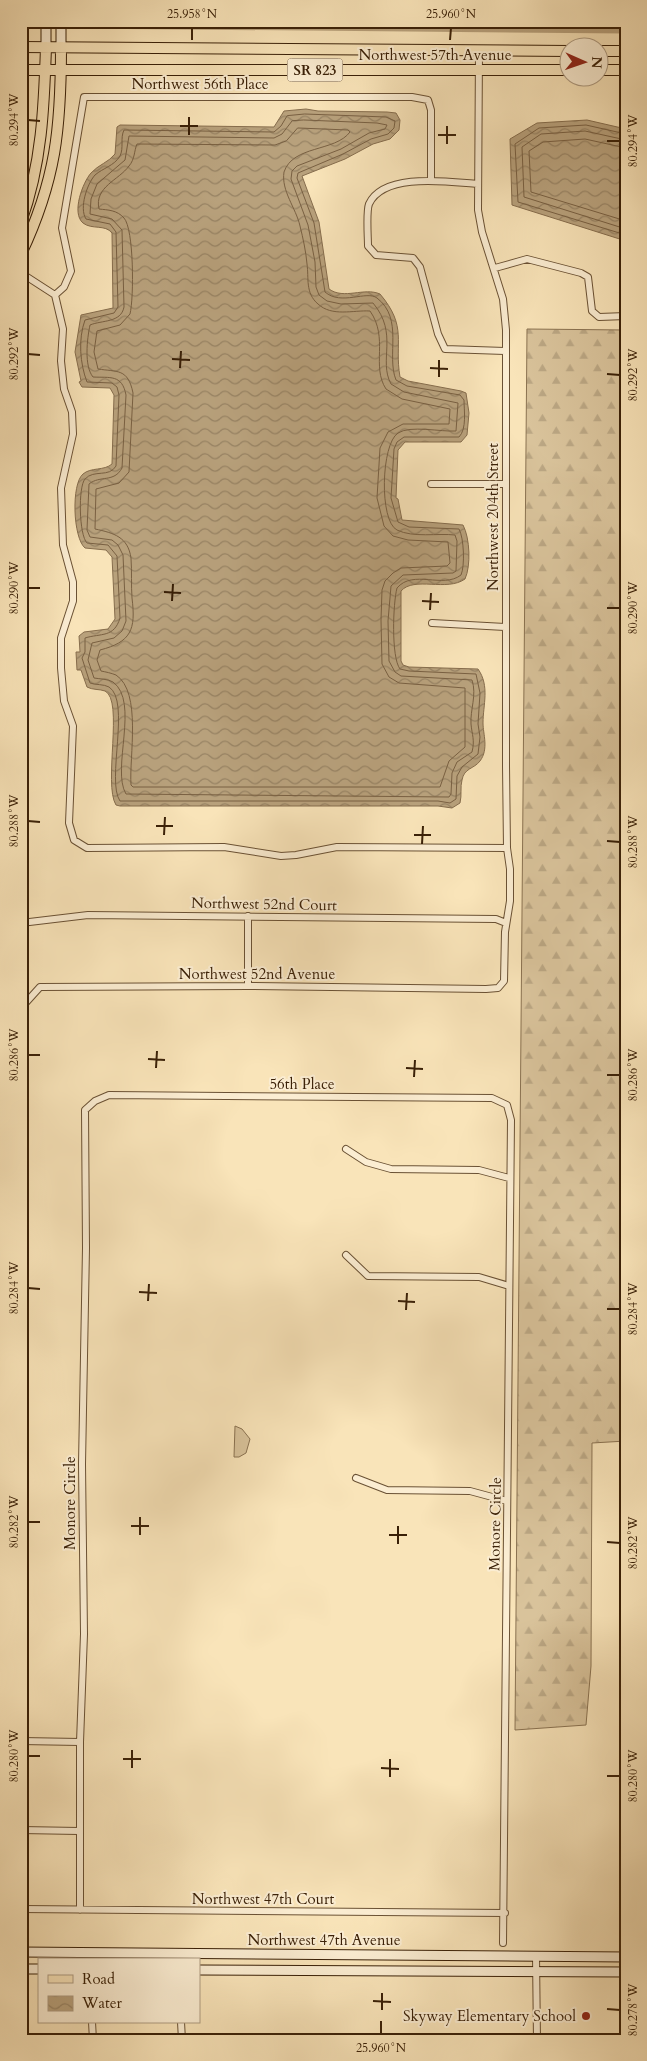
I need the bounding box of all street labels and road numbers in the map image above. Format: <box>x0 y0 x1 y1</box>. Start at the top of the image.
street label: Northwest 57th Avenue <box>359 45 512 65</box>
road number: SR 823 <box>288 58 342 82</box>
street label: Northwest 56th Place <box>131 74 269 94</box>
street label: Northwest 204th Street <box>483 443 503 591</box>
street label: Northwest 52nd Court <box>191 893 337 915</box>
street label: Northwest 52nd Avenue <box>179 964 335 984</box>
street label: 56th Place <box>269 1074 335 1094</box>
street label: Monore Circle <box>60 1456 80 1550</box>
street label: Monore Circle <box>484 1477 506 1571</box>
street label: Northwest 47th Court <box>192 1889 334 1909</box>
street label: Northwest 47th Avenue <box>248 1930 401 1950</box>

